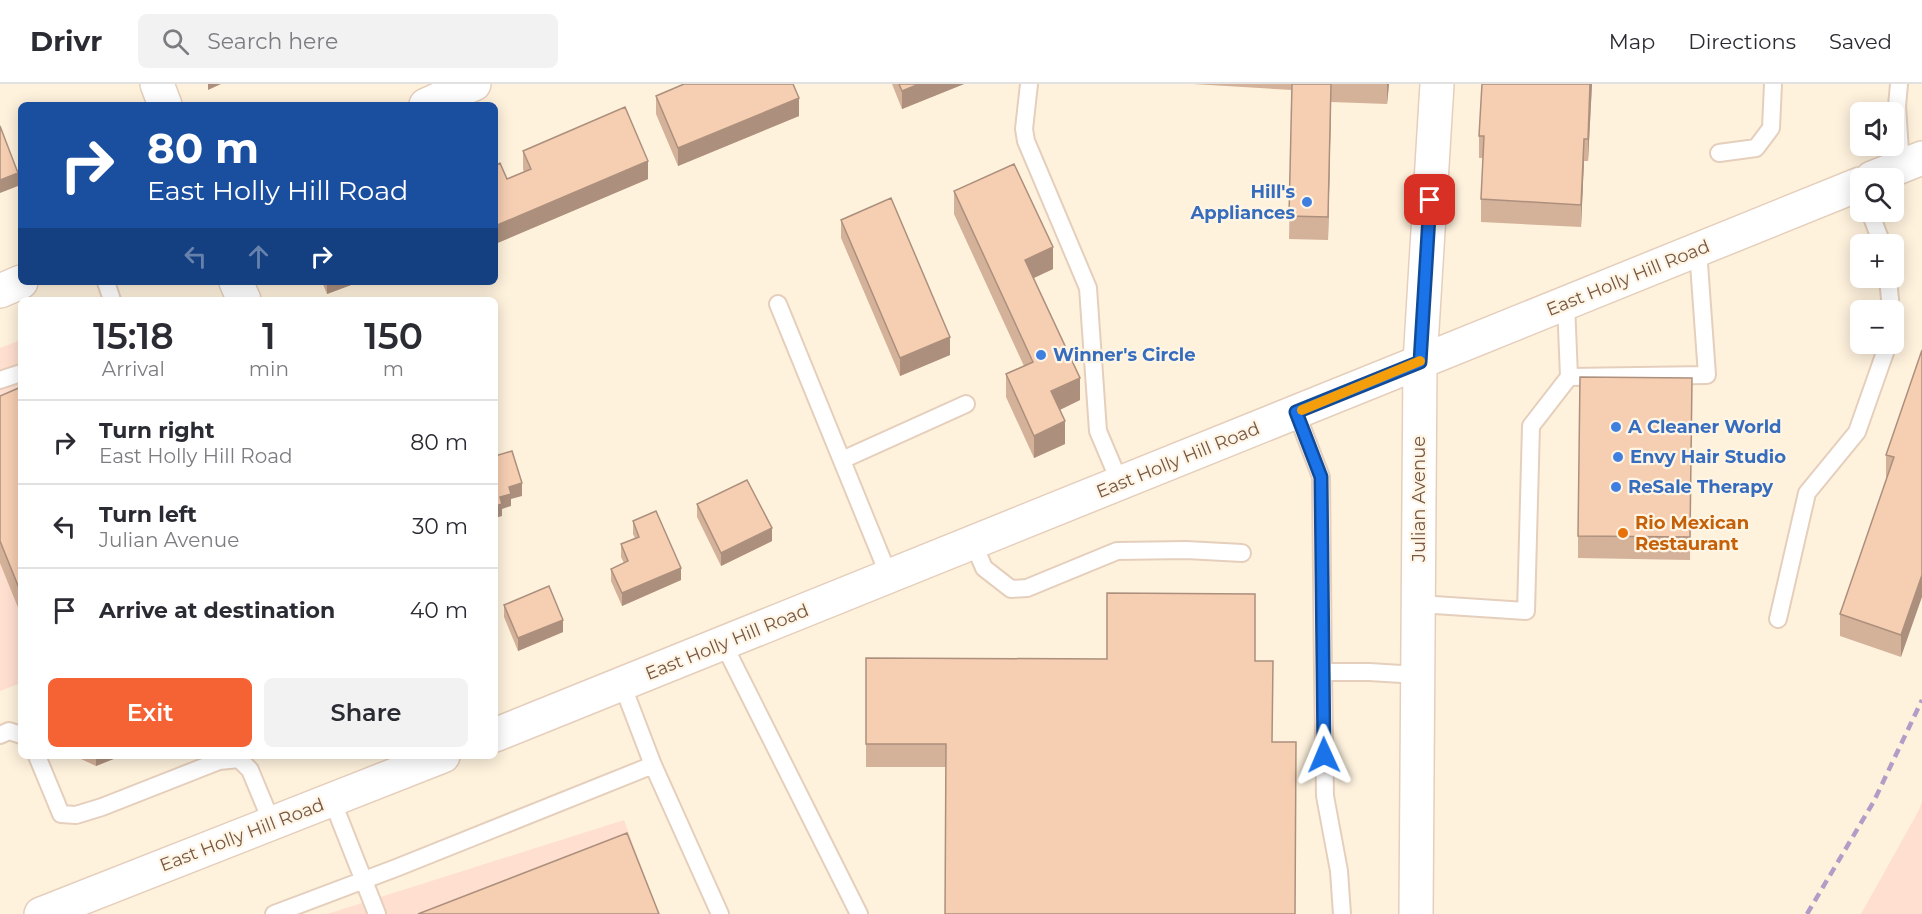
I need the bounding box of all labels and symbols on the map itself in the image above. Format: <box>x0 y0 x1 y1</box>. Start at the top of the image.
pin <box>1404 174 1455 225</box>
place label: Hill's Appliances <box>1189 181 1295 224</box>
marker: Hill's Appliances <box>1300 195 1314 209</box>
street label: East Holly Hill Road <box>1543 235 1713 321</box>
place label: Winner's Circle <box>1053 344 1196 366</box>
marker: Winner's Circle <box>1034 348 1048 362</box>
place label: A Cleaner World <box>1627 416 1782 438</box>
street label: East Holly Hill Road <box>1093 417 1263 503</box>
marker: A Cleaner World <box>1609 420 1623 434</box>
street label: Julian Avenue <box>1408 436 1430 563</box>
place label: Envy Hair Studio <box>1630 446 1786 468</box>
marker: Envy Hair Studio <box>1611 450 1625 464</box>
place label: ReSale Therapy <box>1628 476 1773 498</box>
marker: ReSale Therapy <box>1609 480 1623 494</box>
place label: Rio Mexican Restaurant <box>1635 512 1749 555</box>
marker: Rio Mexican Restaurant <box>1616 526 1630 540</box>
street label: East Holly Hill Road <box>642 599 812 685</box>
position arrow <box>1292 723 1356 787</box>
street label: East Holly Hill Road <box>157 794 327 876</box>

